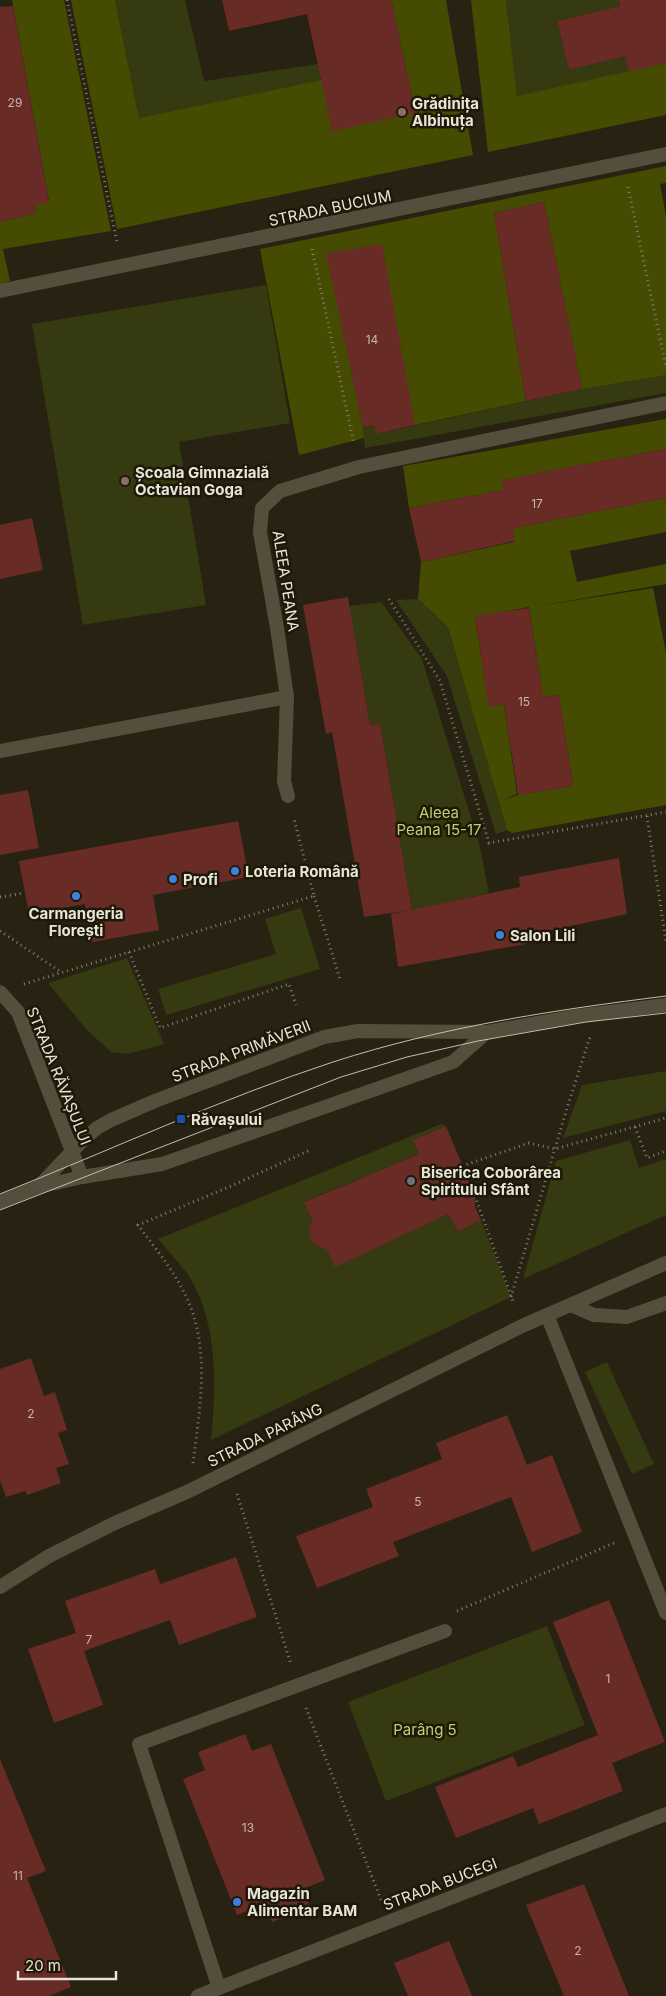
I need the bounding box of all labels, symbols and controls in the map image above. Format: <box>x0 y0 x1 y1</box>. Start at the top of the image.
place label: Grădinița Albinuța <box>412 94 479 130</box>
house number: 29 <box>8 95 22 110</box>
marker: Grădinița Albinuța <box>396 106 408 118</box>
street label: STRADA BUCIUM <box>267 186 393 230</box>
house number: 14 <box>366 332 379 347</box>
place label: Școala Gimnazială Octavian Goga <box>135 463 269 499</box>
marker: Școala Gimnazială Octavian Goga <box>119 475 131 487</box>
house number: 17 <box>531 496 543 511</box>
street label: ALEEA PEANA <box>269 529 303 633</box>
house number: 15 <box>518 694 530 709</box>
park label: Aleea Peana 15-17 <box>396 803 482 839</box>
place label: Loteria Română <box>245 862 359 881</box>
marker: Loteria Română <box>229 865 241 877</box>
place label: Profi <box>183 870 218 889</box>
marker: Profi <box>167 873 179 885</box>
marker: Carmangeria Florești <box>70 890 82 902</box>
place label: Carmangeria Florești <box>28 904 124 940</box>
place label: Salon Lili <box>510 926 575 945</box>
marker: Salon Lili <box>494 929 506 941</box>
street label: STRADA RĂVAȘULUI <box>23 1004 95 1148</box>
street label: STRADA PRIMĂVERII <box>169 1016 313 1086</box>
place label: Răvașului <box>191 1110 262 1129</box>
marker: Răvașului <box>175 1113 187 1125</box>
place label: Biserica Coborârea Spiritului Sfânt <box>421 1163 561 1199</box>
marker: Biserica Coborârea Spiritului Sfânt <box>405 1175 417 1187</box>
street label: STRADA PARÂNG <box>204 1399 326 1471</box>
house number: 2 <box>27 1406 35 1421</box>
house number: 5 <box>414 1494 422 1509</box>
house number: 7 <box>86 1632 93 1647</box>
house number: 1 <box>606 1671 610 1686</box>
park label: Parâng 5 <box>393 1720 457 1739</box>
house number: 13 <box>242 1820 254 1835</box>
street label: STRADA BUCEGI <box>380 1854 500 1914</box>
house number: 11 <box>13 1868 23 1883</box>
place label: Magazin Alimentar BAM <box>247 1884 357 1920</box>
marker: Magazin Alimentar BAM <box>231 1896 243 1908</box>
house number: 2 <box>574 1943 582 1958</box>
scale bar <box>18 1948 115 1980</box>
text: 20 m <box>25 1956 61 1975</box>

